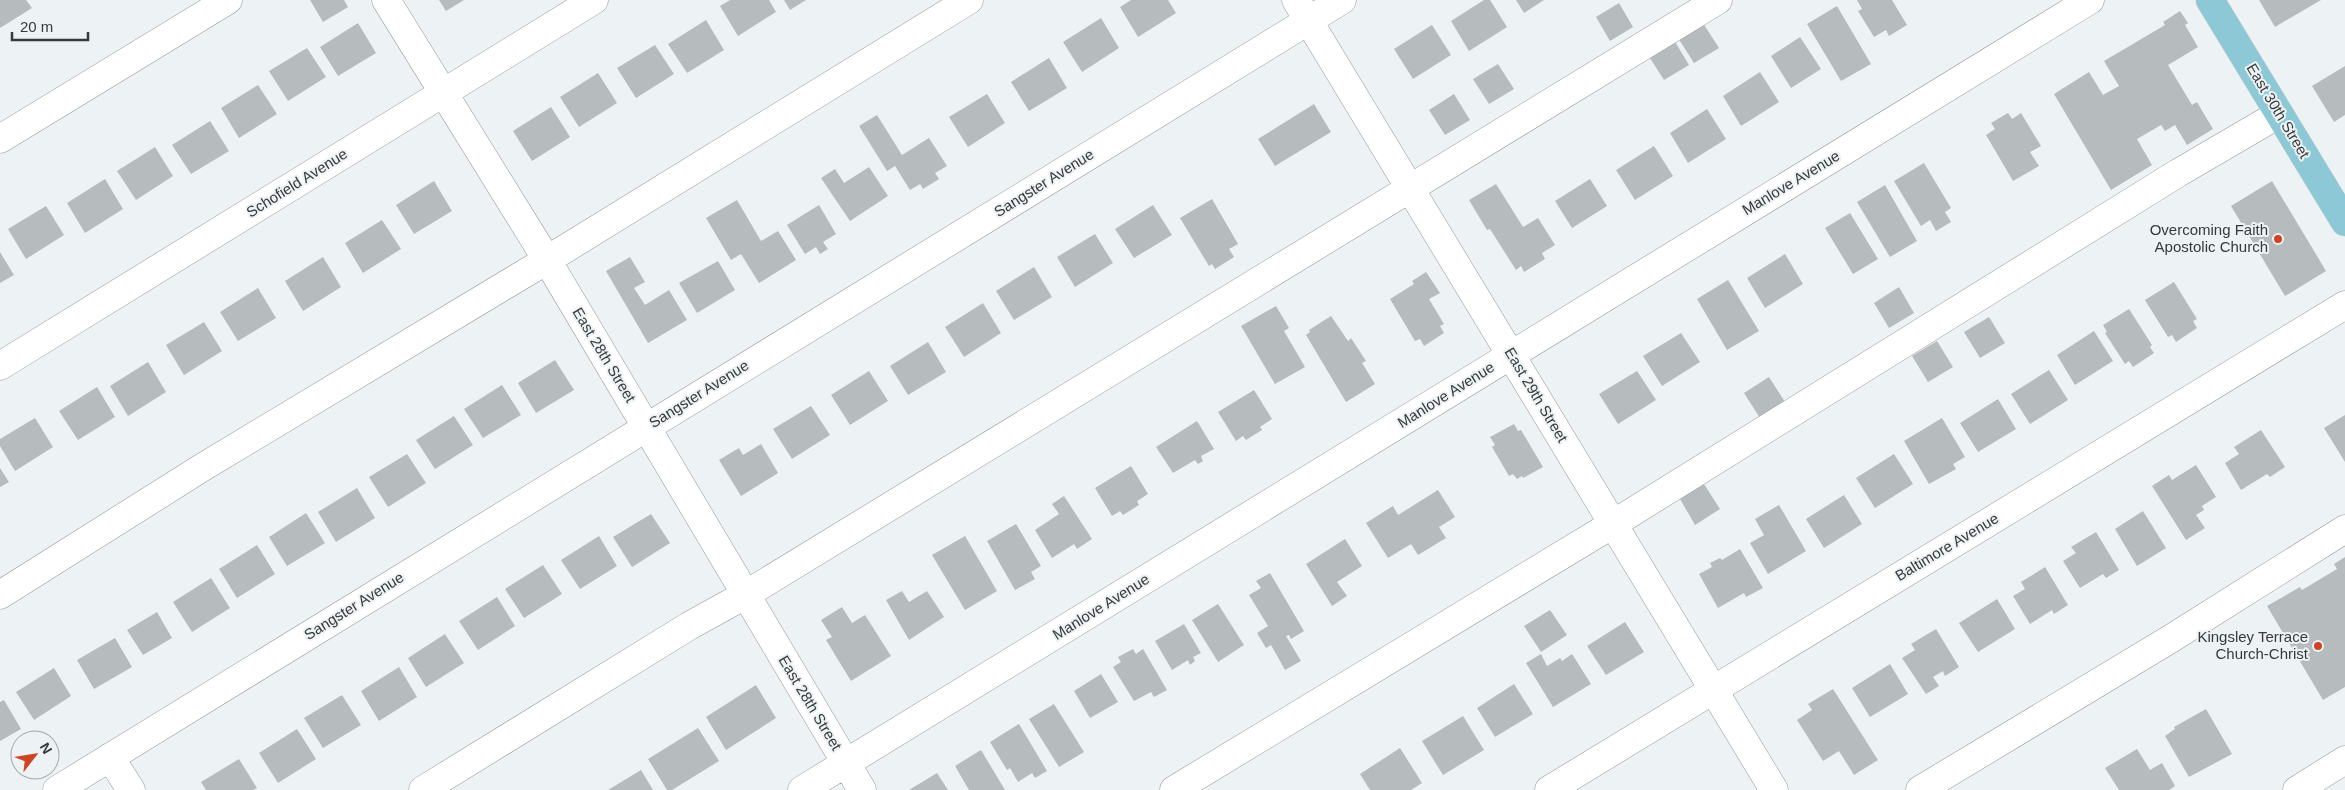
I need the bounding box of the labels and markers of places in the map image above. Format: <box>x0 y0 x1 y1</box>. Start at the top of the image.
place label: Overcoming Faith Apostolic Church <box>2150 221 2268 255</box>
marker: Overcoming Faith Apostolic Church <box>2272 233 2284 245</box>
place label: Kingsley Terrace Church-Christ <box>2197 628 2309 662</box>
marker: Kingsley Terrace Church-Christ <box>2312 640 2324 652</box>

